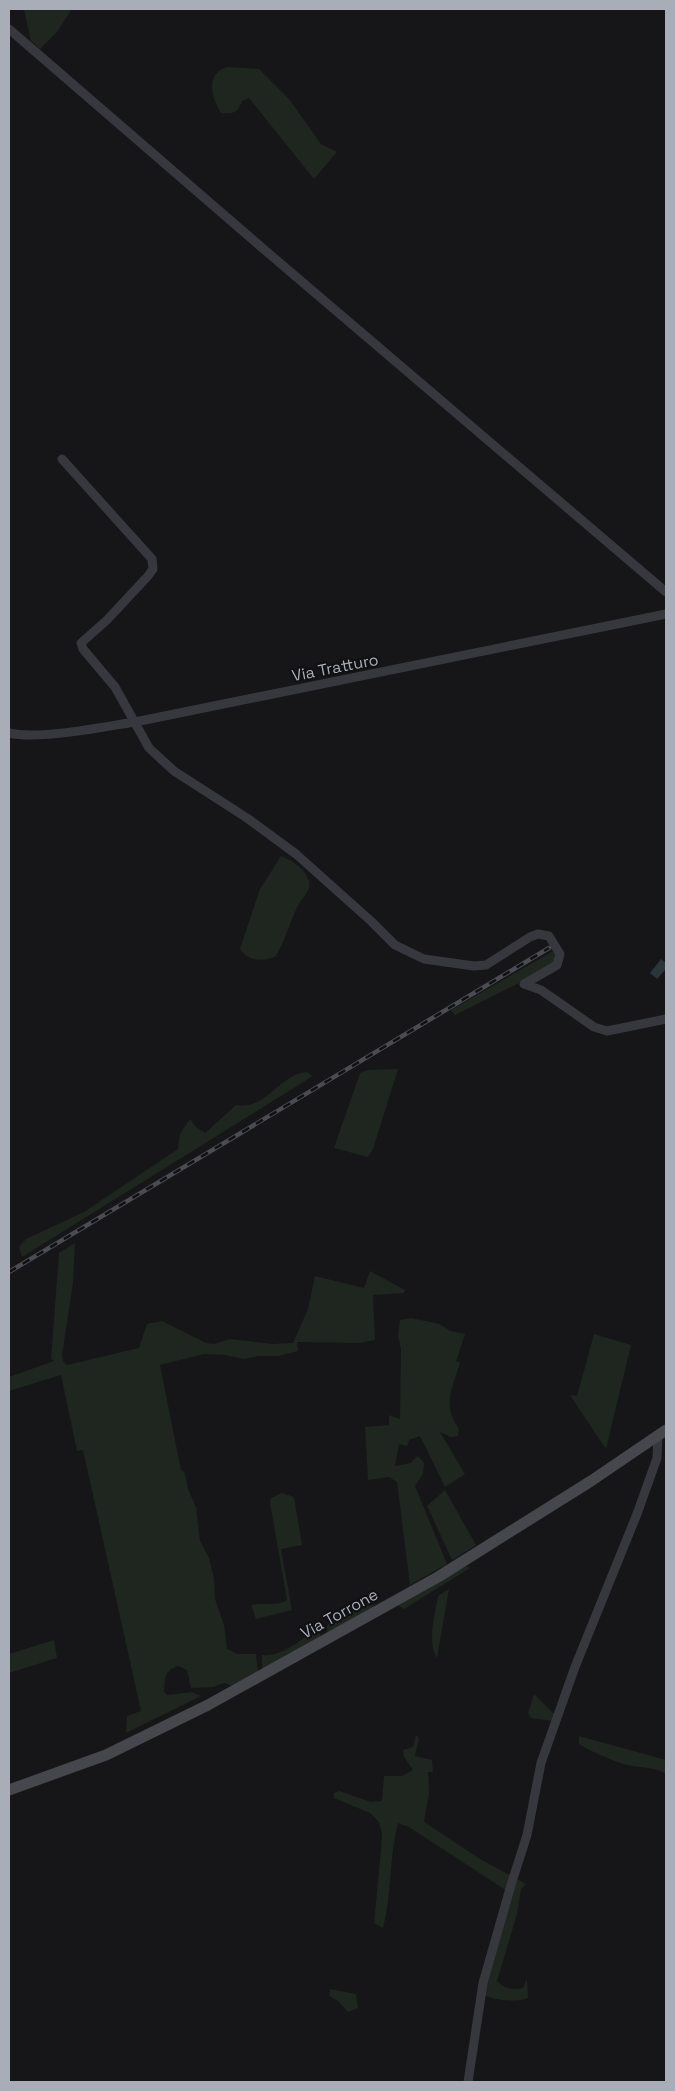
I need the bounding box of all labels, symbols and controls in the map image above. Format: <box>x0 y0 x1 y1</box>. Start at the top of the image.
street label: Via Tratturo <box>290 649 380 686</box>
street label: Via Torrone <box>297 1584 382 1643</box>

